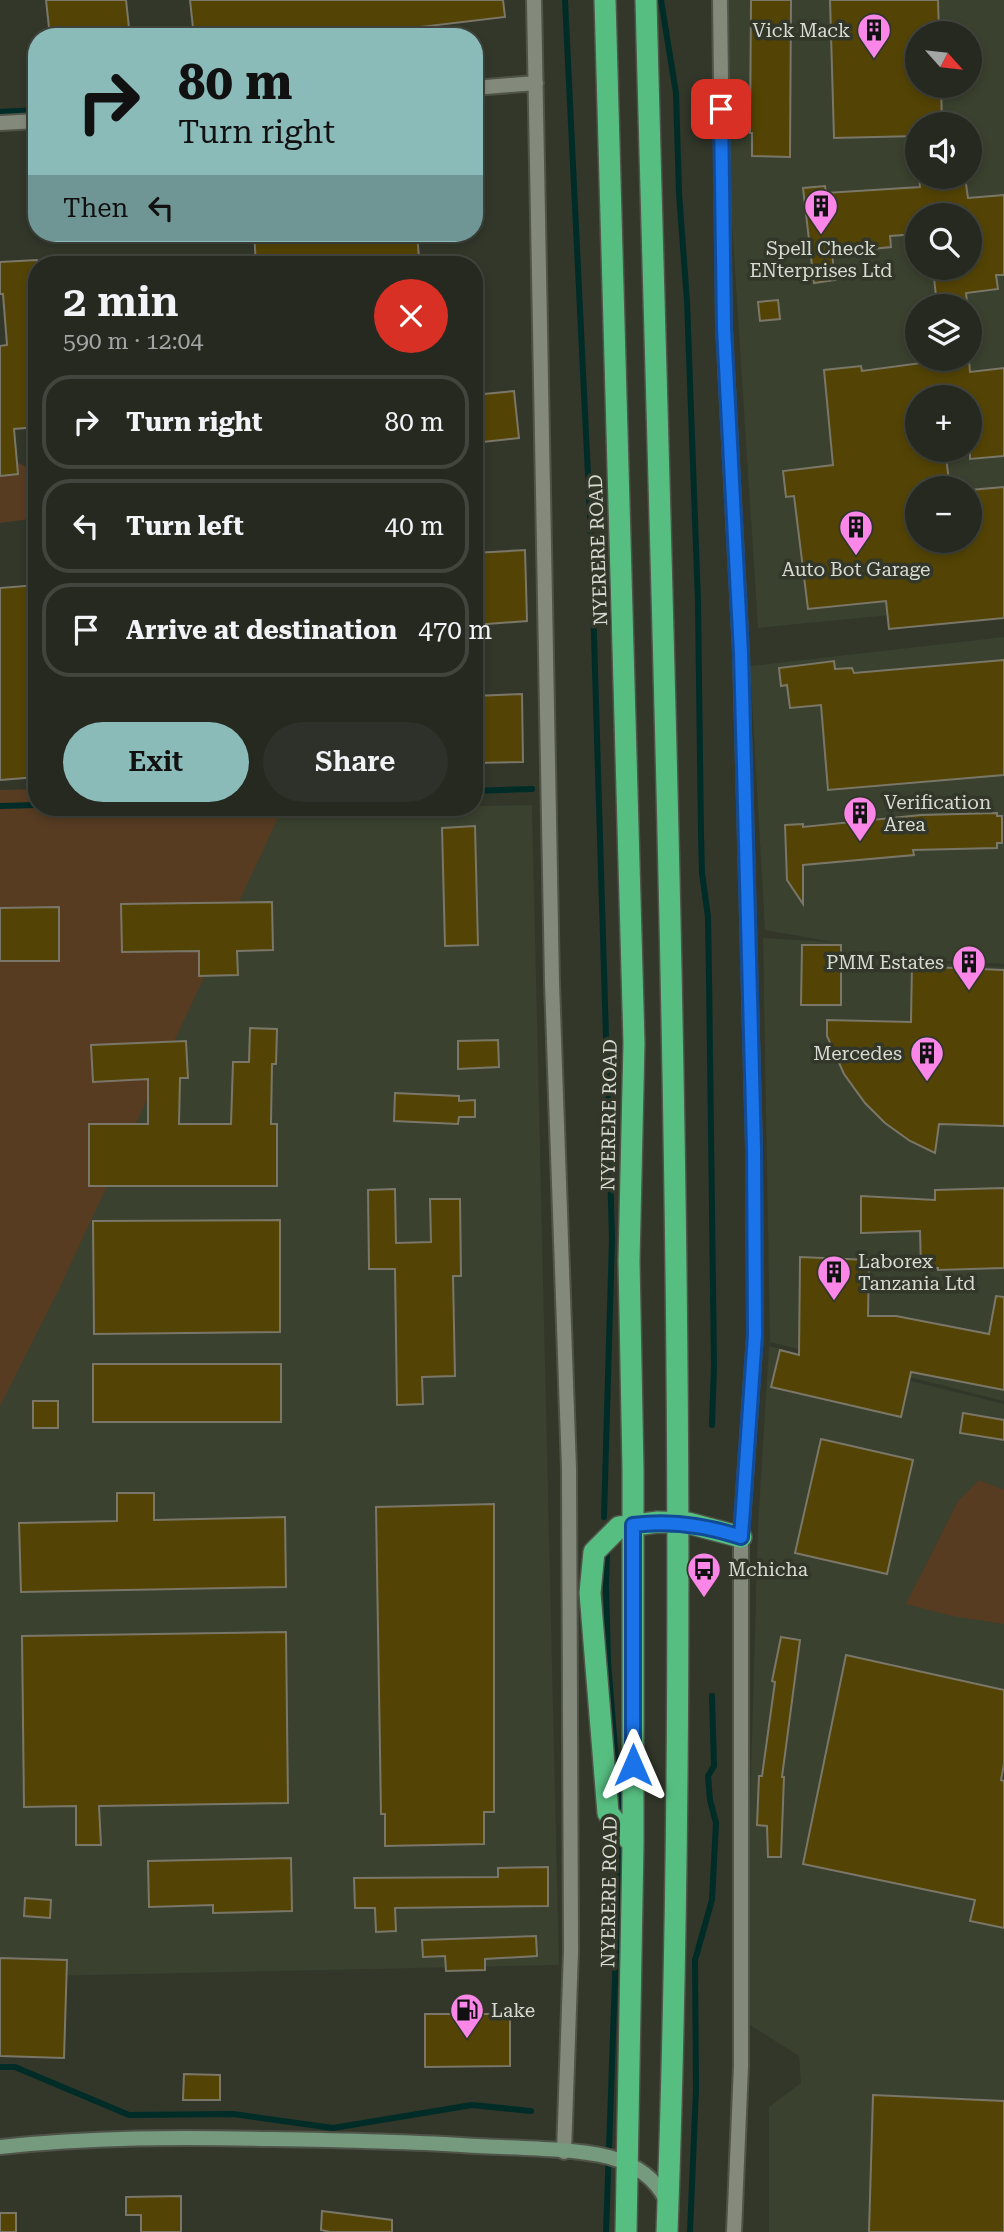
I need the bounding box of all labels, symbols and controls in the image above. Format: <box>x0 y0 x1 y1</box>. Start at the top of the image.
building icon: Vick Mack <box>855 11 893 60</box>
place label: Vick Mack <box>752 19 850 42</box>
north arrow <box>905 21 982 98</box>
map controls <box>905 21 982 553</box>
text: 80 m <box>178 54 293 111</box>
icon: right <box>63 56 154 147</box>
pin <box>691 79 751 139</box>
icon: arrive <box>702 90 740 128</box>
button: sound <box>905 112 982 189</box>
text: Turn right <box>178 113 335 151</box>
building icon: Spell Check ENterprises Ltd <box>802 187 840 236</box>
icon: left <box>142 189 180 227</box>
text: Then <box>63 193 128 223</box>
button: search <box>905 203 982 280</box>
place label: Spell Check ENterprises Ltd <box>750 237 892 282</box>
text: 2 min <box>63 277 179 326</box>
button: close <box>374 279 448 353</box>
button: layers <box>905 294 982 371</box>
text: 590 m · 12:04 <box>63 328 203 355</box>
button: + <box>905 385 982 462</box>
icon: right <box>67 403 105 441</box>
text: Turn right <box>126 407 262 437</box>
text: 80 m <box>385 407 444 437</box>
street label: NYERERE ROAD <box>584 474 612 626</box>
button: − <box>905 476 982 553</box>
icon: left <box>67 507 105 545</box>
building icon: Auto Bot Garage <box>837 508 875 557</box>
text: Turn left <box>126 511 244 541</box>
text: 40 m <box>385 511 444 541</box>
place label: Auto Bot Garage <box>782 558 930 581</box>
icon: arrive <box>67 611 105 649</box>
text: Arrive at destination <box>126 615 397 645</box>
text: 470 m <box>418 615 492 645</box>
button: Exit <box>63 722 249 802</box>
button: Share <box>263 722 448 802</box>
place label: Verification Area <box>884 791 991 836</box>
building icon: Verification Area <box>841 794 879 843</box>
building icon: PMM Estates <box>950 943 988 992</box>
place label: PMM Estates <box>826 951 944 974</box>
building icon: Mercedes <box>908 1034 946 1083</box>
street label: NYERERE ROAD <box>596 1039 622 1191</box>
place label: Mercedes <box>813 1042 902 1065</box>
place label: Laborex Tanzania Ltd <box>858 1250 976 1295</box>
building icon: Laborex Tanzania Ltd <box>815 1253 853 1302</box>
bus stop icon: Mchicha <box>685 1550 723 1599</box>
place label: Mchicha <box>728 1558 809 1581</box>
position arrow <box>596 1728 670 1802</box>
street label: NYERERE ROAD <box>596 1816 622 1968</box>
fuel station icon: Lake <box>448 1991 486 2040</box>
place label: Lake <box>491 1999 535 2022</box>

